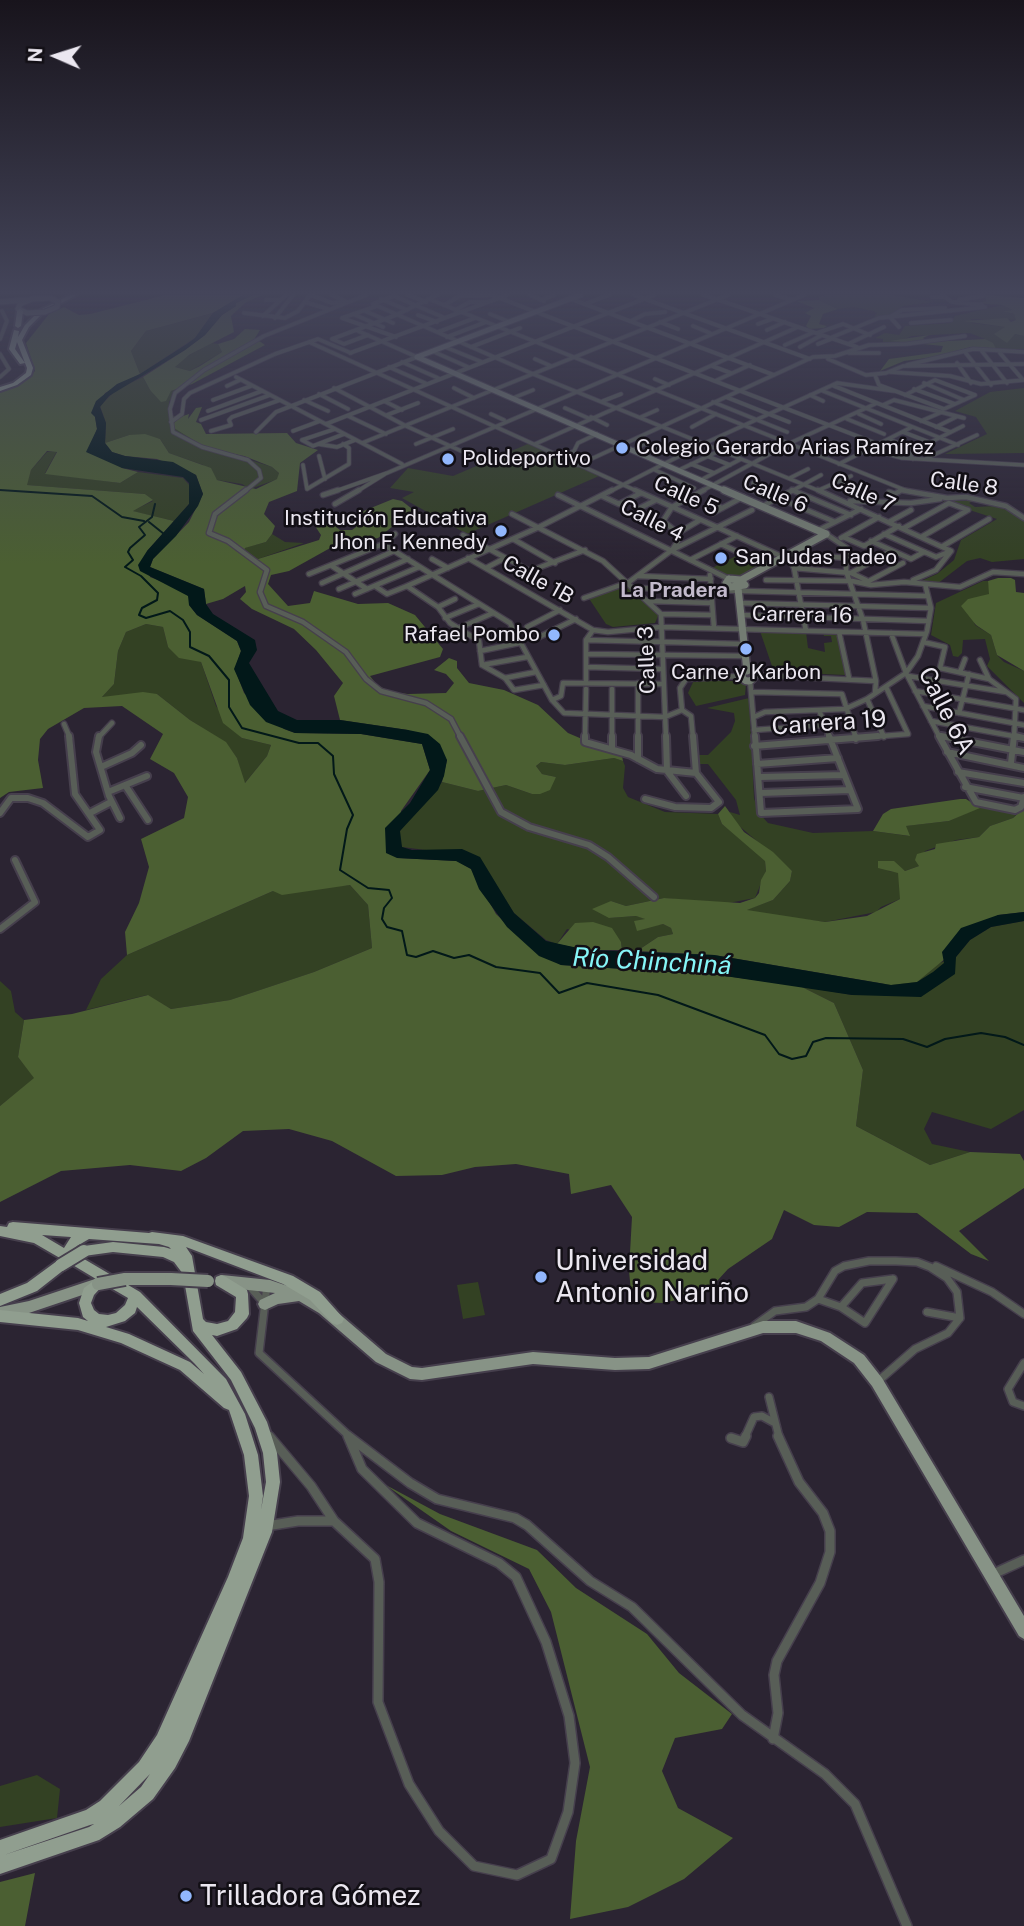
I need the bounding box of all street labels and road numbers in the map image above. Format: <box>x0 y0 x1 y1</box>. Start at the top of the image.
street label: Calle 8 <box>928 467 1000 501</box>
street label: Calle 7 <box>827 468 899 518</box>
street label: Calle 6 <box>739 469 811 519</box>
street label: Calle 5 <box>650 471 722 521</box>
street label: Calle 4 <box>616 494 688 548</box>
street label: Calle 1B <box>498 550 578 610</box>
street label: Carrera 16 <box>752 602 852 628</box>
street label: Calle 3 <box>633 626 661 694</box>
street label: Calle 6A <box>912 662 980 760</box>
street label: Carrera 19 <box>771 705 887 741</box>

